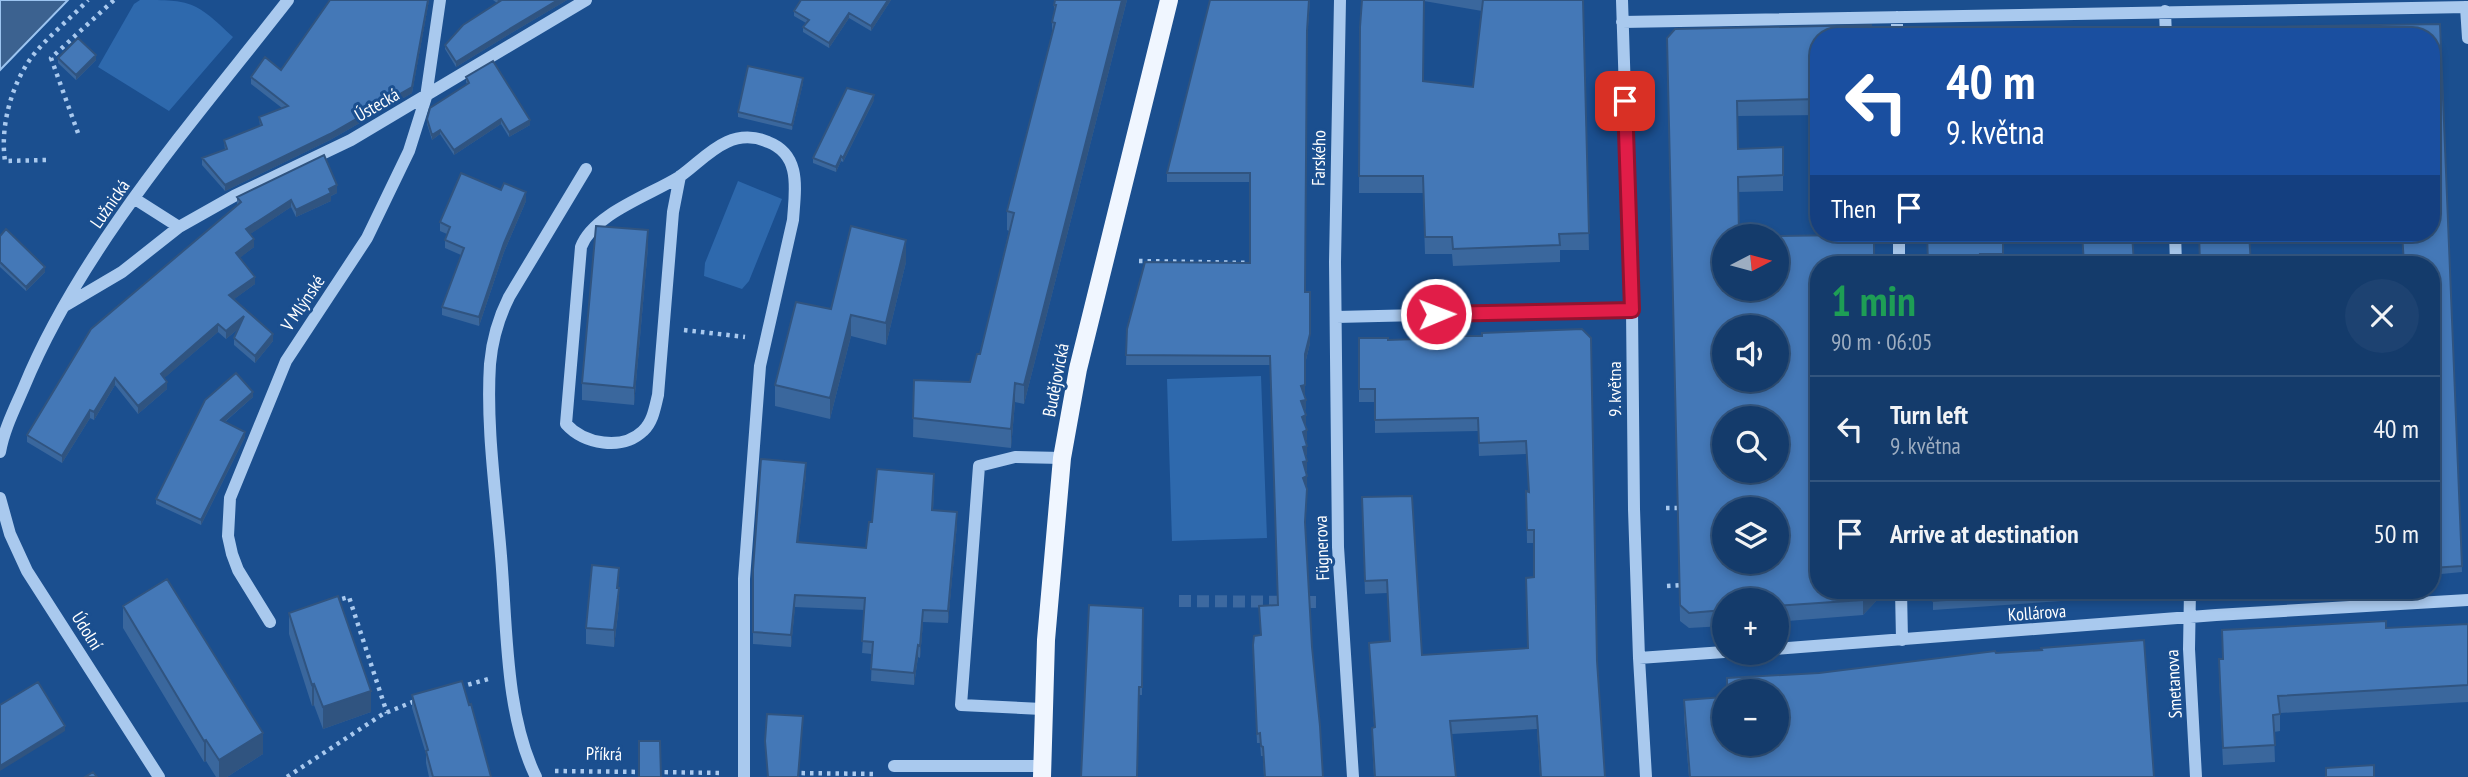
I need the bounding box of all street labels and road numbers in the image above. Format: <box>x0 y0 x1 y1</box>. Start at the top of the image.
street label: Ústecká <box>350 83 403 127</box>
street label: Farského <box>1307 130 1330 186</box>
street label: Lužnická <box>85 175 134 232</box>
street label: V Mlýnské <box>275 270 330 336</box>
street label: Budějovická <box>1037 341 1074 419</box>
street label: 9. května <box>1603 361 1626 417</box>
street label: Fügnerova <box>1309 515 1334 581</box>
street label: Kollárova <box>2007 599 2067 626</box>
street label: Údolní <box>67 607 108 654</box>
street label: Smetanova <box>2160 649 2187 719</box>
street label: Příkrá <box>586 742 622 765</box>

